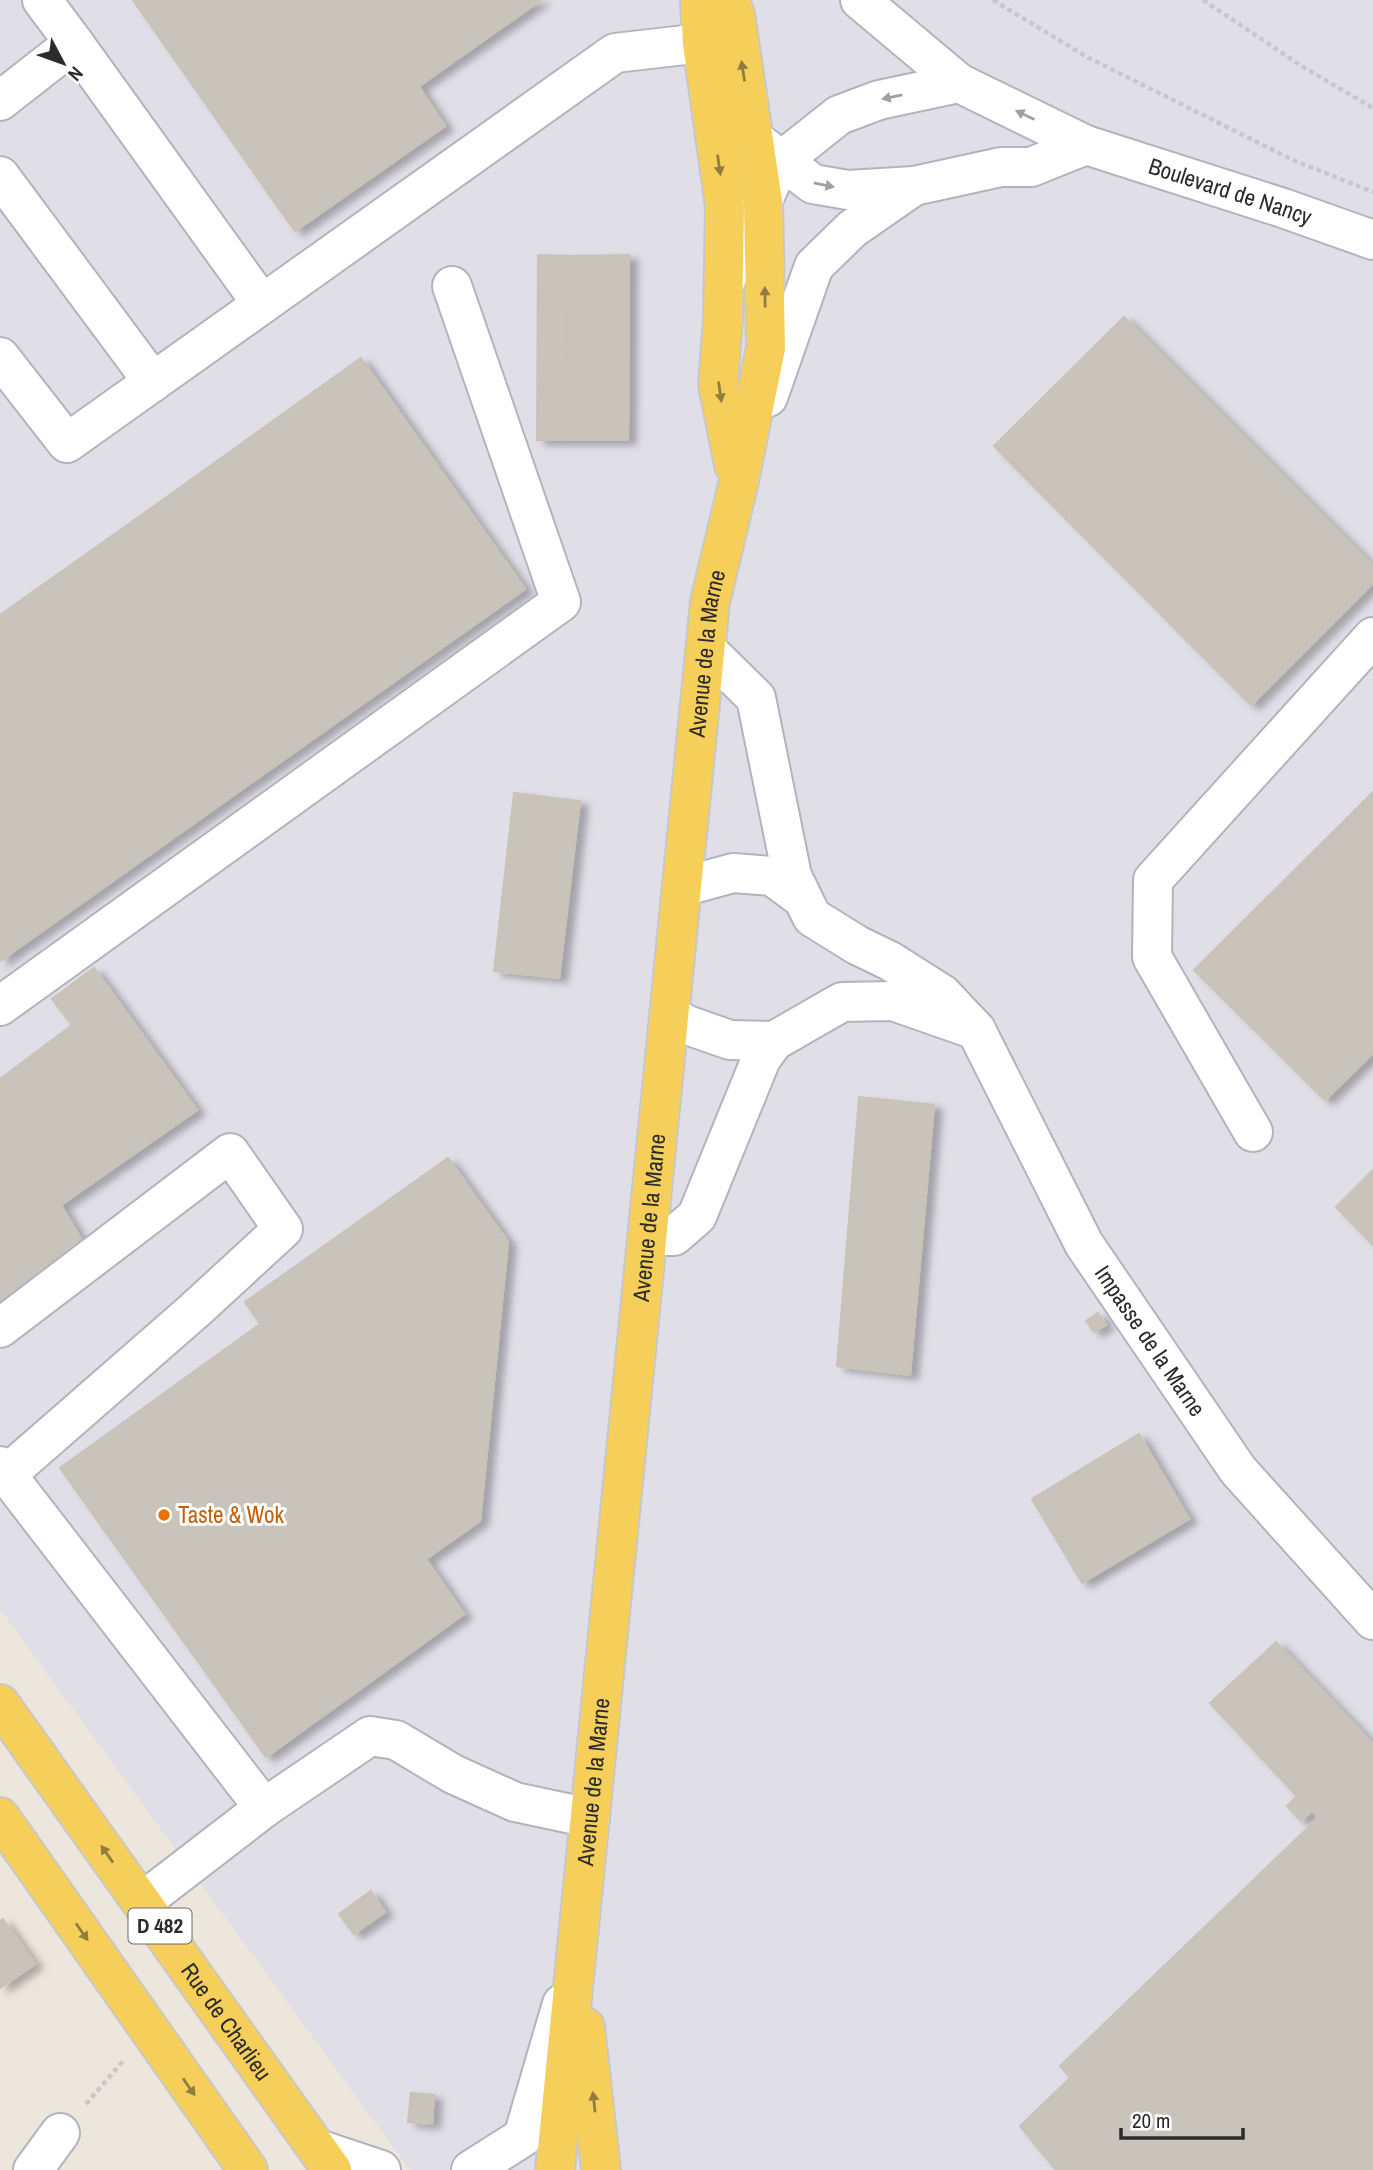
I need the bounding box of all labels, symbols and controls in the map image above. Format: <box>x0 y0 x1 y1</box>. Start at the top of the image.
north arrow <box>28 28 98 98</box>
one-way arrow <box>737 60 748 82</box>
text: N <box>62 61 89 87</box>
one-way arrow <box>881 91 903 102</box>
one-way arrow <box>1015 109 1035 121</box>
street label: Boulevard de Nancy <box>1145 150 1317 232</box>
one-way arrow <box>713 154 724 176</box>
one-way arrow <box>813 180 835 191</box>
one-way arrow <box>759 286 771 308</box>
one-way arrow <box>715 381 726 403</box>
street label: Avenue de la Marne <box>681 566 732 740</box>
street label: Avenue de la Marne <box>625 1132 672 1304</box>
street label: Impasse de la Marne <box>1088 1259 1213 1422</box>
place label: Taste & Wok <box>178 1499 284 1530</box>
marker: Taste & Wok <box>156 1507 172 1523</box>
street label: Avenue de la Marne <box>569 1696 617 1868</box>
one-way arrow <box>100 1845 114 1863</box>
road number: D 482 <box>128 1909 192 1944</box>
one-way arrow <box>75 1923 89 1941</box>
street label: Rue de Charlieu <box>174 1956 279 2086</box>
one-way arrow <box>182 2078 196 2096</box>
one-way arrow <box>588 2091 599 2113</box>
scale bar <box>1121 2096 1244 2140</box>
text: 20 m <box>1132 2106 1170 2135</box>

